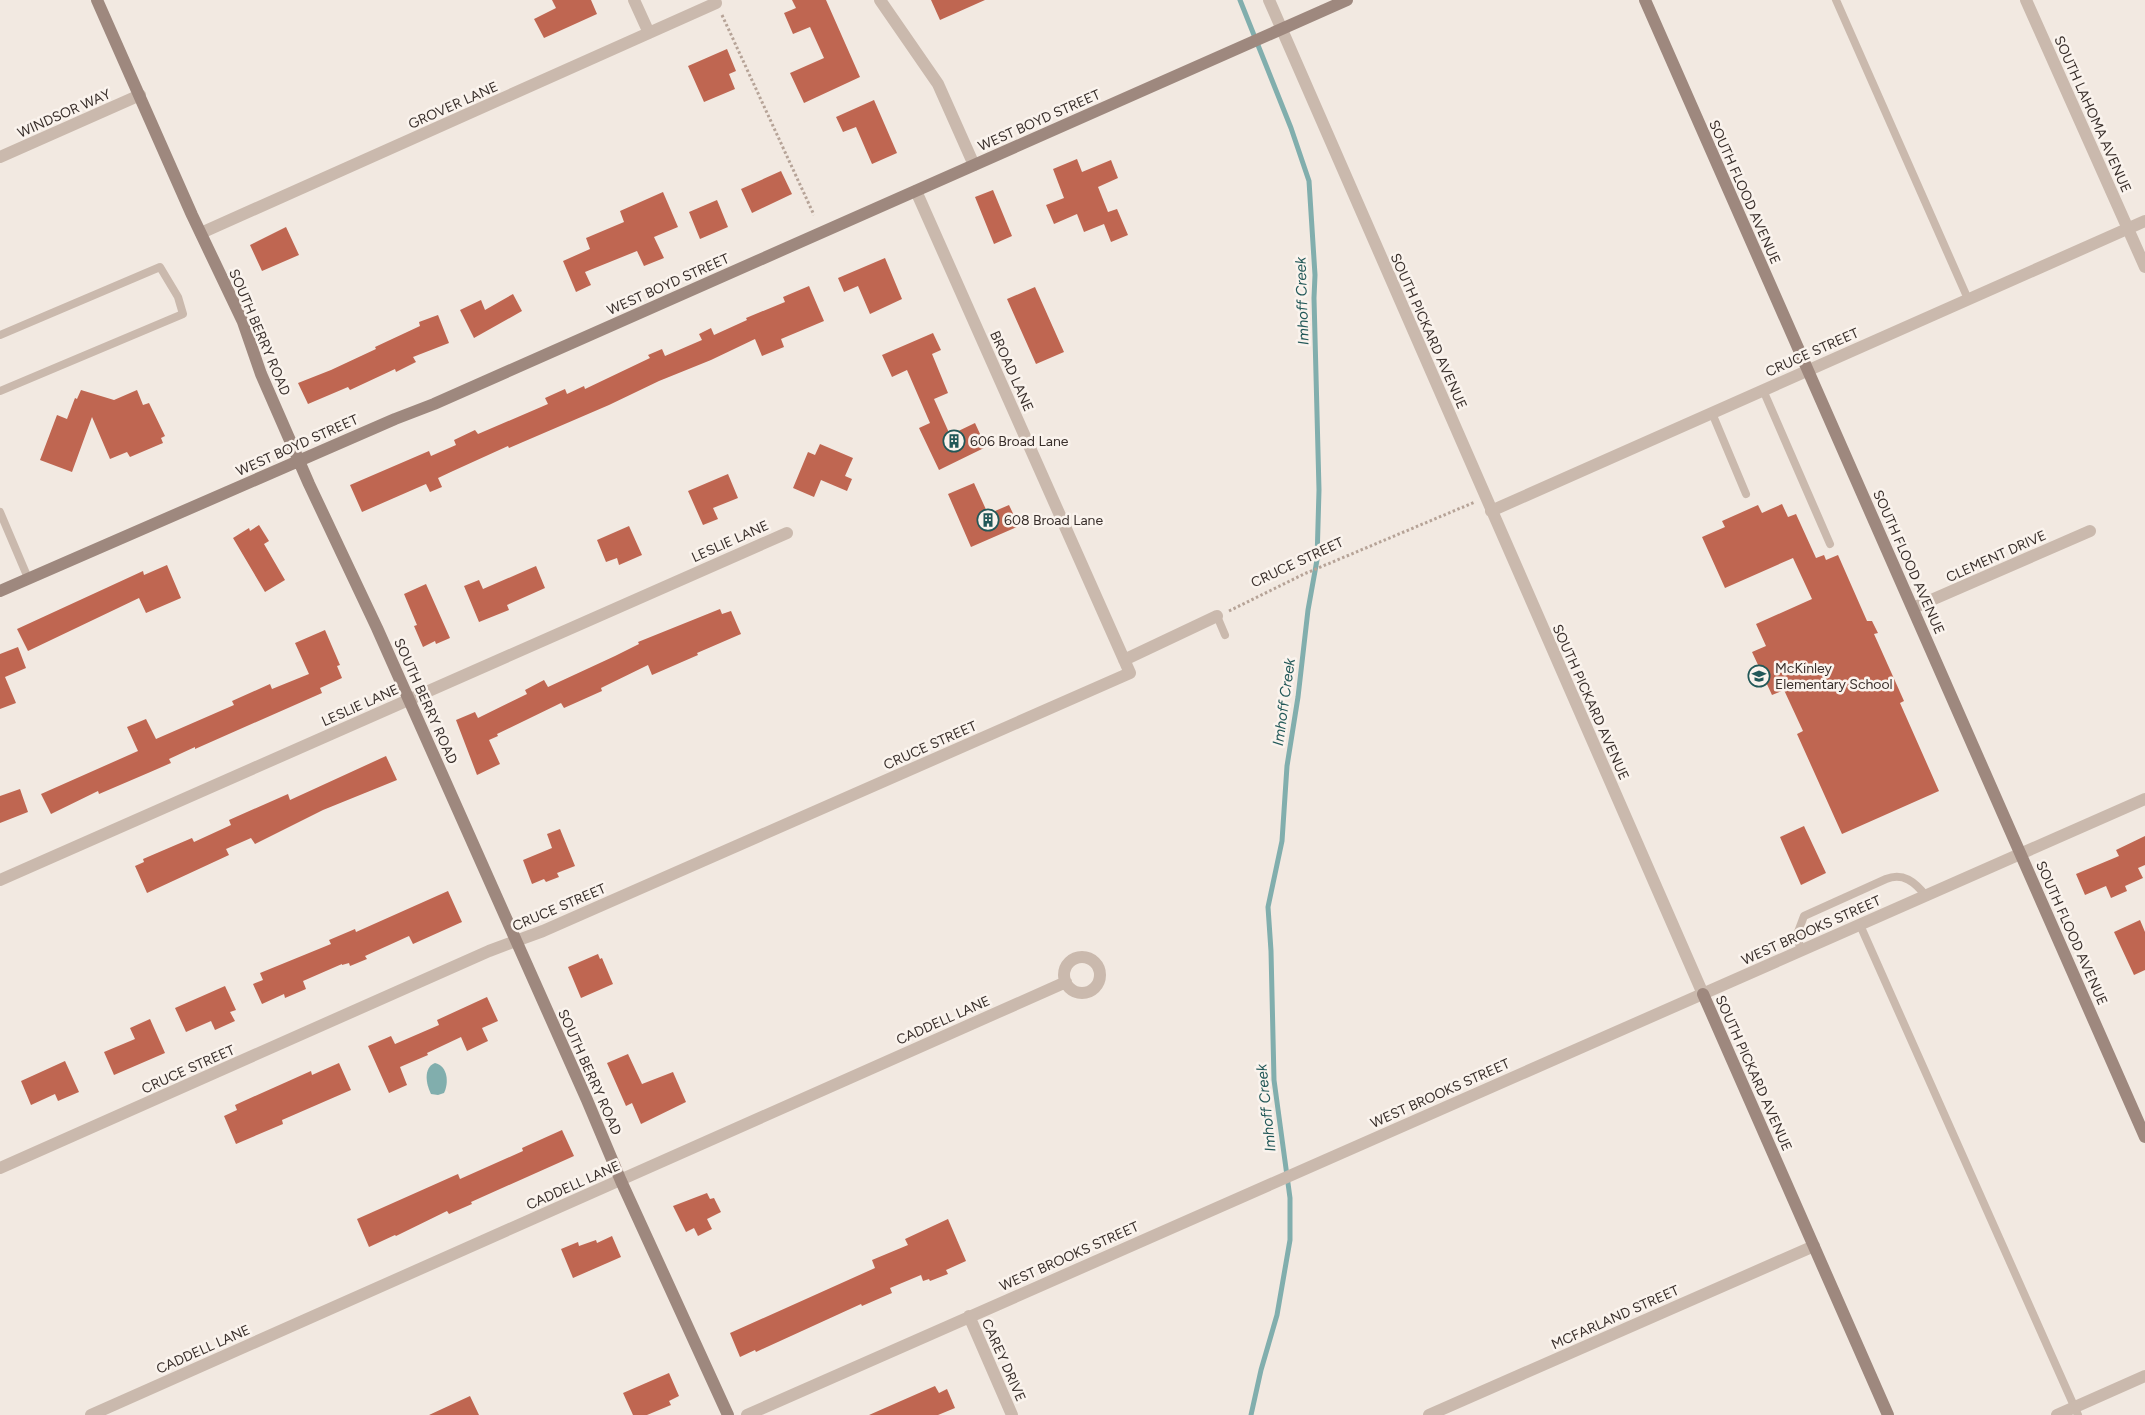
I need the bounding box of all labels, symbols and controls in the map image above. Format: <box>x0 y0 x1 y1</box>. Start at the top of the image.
street label: SOUTH LAHOMA AVENUE <box>2050 33 2135 195</box>
street label: GROVER LANE <box>406 78 501 133</box>
street label: WINDSOR WAY <box>15 85 114 142</box>
street label: WEST BOYD STREET <box>976 86 1103 155</box>
street label: SOUTH FLOOD AVENUE <box>1705 117 1784 267</box>
street label: WEST BOYD STREET <box>605 250 732 319</box>
street label: SOUTH PICKARD AVENUE <box>1386 251 1471 412</box>
water label: Imhoff Creek <box>1291 256 1313 345</box>
street label: SOUTH BERRY ROAD <box>225 266 294 398</box>
street label: CRUCE STREET <box>1763 324 1862 381</box>
street label: BROAD LANE <box>986 328 1037 414</box>
street label: WEST BOYD STREET <box>234 411 361 480</box>
building icon: 606 Broad Lane <box>942 429 966 453</box>
place label: 606 Broad Lane <box>970 433 1069 450</box>
street label: SOUTH FLOOD AVENUE <box>1869 487 1948 637</box>
building icon: 608 Broad Lane <box>976 508 1000 532</box>
place label: 608 Broad Lane <box>1004 512 1103 529</box>
street label: LESLIE LANE <box>689 517 772 566</box>
street label: CLEMENT DRIVE <box>1943 527 2049 586</box>
street label: CRUCE STREET <box>1248 534 1346 591</box>
street label: SOUTH PICKARD AVENUE <box>1548 622 1633 783</box>
street label: SOUTH BERRY ROAD <box>390 636 461 767</box>
water label: Imhoff Creek <box>1269 656 1299 747</box>
place label: McKinley Elementary School <box>1775 660 1893 693</box>
school or university icon: McKinley Elementary School <box>1747 664 1771 688</box>
street label: LESLIE LANE <box>319 681 402 730</box>
street label: CRUCE STREET <box>881 717 980 774</box>
street label: SOUTH FLOOD AVENUE <box>2032 858 2111 1008</box>
street label: CRUCE STREET <box>510 880 609 935</box>
street label: WEST BROOKS STREET <box>1739 892 1884 969</box>
street label: CADDELL LANE <box>894 992 993 1049</box>
street label: SOUTH PICKARD AVENUE <box>1711 993 1796 1154</box>
street label: SOUTH BERRY ROAD <box>554 1007 625 1138</box>
street label: CRUCE STREET <box>139 1041 238 1098</box>
street label: WEST BROOKS STREET <box>1368 1055 1513 1132</box>
water label: Imhoff Creek <box>1252 1062 1280 1153</box>
street label: CADDELL LANE <box>524 1157 623 1214</box>
street label: WEST BROOKS STREET <box>997 1218 1142 1295</box>
street label: MCFARLAND STREET <box>1549 1282 1682 1353</box>
street label: CAREY DRIVE <box>978 1316 1029 1404</box>
street label: CADDELL LANE <box>154 1321 253 1378</box>

